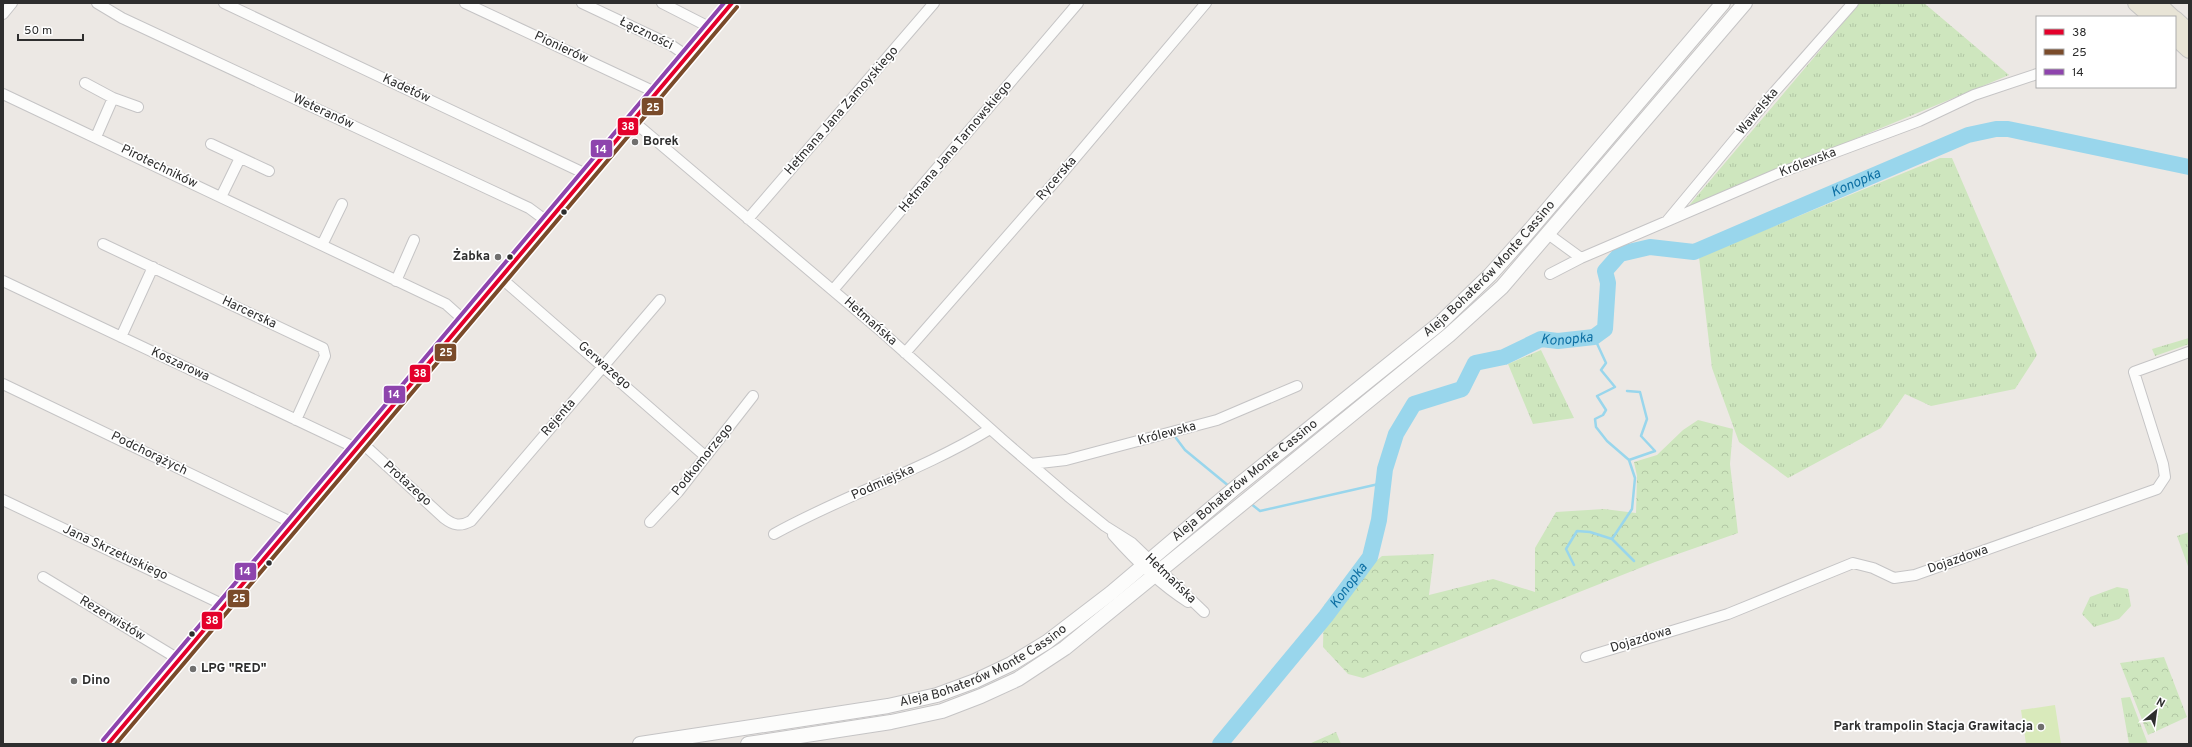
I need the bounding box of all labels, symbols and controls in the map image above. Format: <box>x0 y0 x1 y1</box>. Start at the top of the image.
street label: Łączności <box>617 14 675 54</box>
scale bar <box>18 16 83 42</box>
legend <box>2036 16 2176 88</box>
text: 50 m <box>24 23 52 39</box>
text: 38 <box>2072 25 2087 41</box>
street label: Pionierów <box>531 29 591 67</box>
street label: Hetmana Jana Zamoyskiego <box>782 43 902 179</box>
text: 25 <box>2072 45 2087 61</box>
text: 14 <box>2072 65 2084 81</box>
street label: Kadetów <box>380 71 432 107</box>
street label: Hetmana Jana Tarnowskiego <box>896 78 1016 216</box>
street label: Wawelska <box>1734 85 1782 139</box>
street label: Weteranów <box>290 91 356 133</box>
line badge: 25 <box>641 97 664 116</box>
text: 25 <box>646 101 660 115</box>
line badge: 38 <box>617 117 639 136</box>
text: 38 <box>621 120 635 134</box>
place label: Borek <box>643 134 679 150</box>
marker: Borek <box>630 137 640 147</box>
line badge: 14 <box>590 139 613 158</box>
street label: Pirotechników <box>118 142 200 192</box>
text: 14 <box>595 143 607 157</box>
street label: Królewska <box>1777 145 1839 181</box>
street label: Rycerska <box>1033 154 1081 204</box>
water label: Konopka <box>1828 165 1884 201</box>
street label: Aleja Bohaterów Monte Cassino <box>1420 198 1559 341</box>
unlabelled marker <box>559 207 569 217</box>
place label: Żabka <box>453 248 490 265</box>
marker: Żabka <box>493 252 503 262</box>
unlabelled marker <box>505 252 515 262</box>
street label: Harcerska <box>219 293 279 333</box>
street label: Hetmańska <box>840 295 900 349</box>
water label: Konopka <box>1540 329 1595 350</box>
street label: Gerwazego <box>574 339 634 393</box>
line badge: 25 <box>434 343 457 362</box>
street label: Koszarowa <box>148 344 212 386</box>
text: 25 <box>439 346 453 360</box>
line badge: 38 <box>409 364 431 383</box>
text: 38 <box>413 367 427 381</box>
line badge: 14 <box>383 385 406 404</box>
text: 14 <box>388 388 400 402</box>
street label: Rejenta <box>538 396 580 440</box>
street label: Aleja Bohaterów Monte Cassino <box>1169 416 1321 546</box>
street label: Królewska <box>1136 419 1198 449</box>
street label: Podkomorzego <box>669 421 737 499</box>
street label: Podchorążych <box>108 429 190 479</box>
street label: Protazego <box>379 458 435 510</box>
street label: Podmiejska <box>849 462 917 504</box>
street label: Jana Skrzetuskiego <box>60 522 170 584</box>
street label: Dojazdowa <box>1926 542 1990 578</box>
street label: Hetmańska <box>1141 551 1199 607</box>
unlabelled marker <box>264 558 274 568</box>
water label: Konopka <box>1326 559 1372 612</box>
line badge: 14 <box>234 562 257 581</box>
text: 14 <box>239 565 251 579</box>
line badge: 25 <box>227 589 250 608</box>
text: 25 <box>232 592 246 606</box>
street label: Rezerwistów <box>76 593 148 645</box>
line badge: 38 <box>201 611 223 630</box>
text: 38 <box>205 614 219 628</box>
street label: Aleja Bohaterów Monte Cassino <box>898 621 1070 711</box>
street label: Dojazdowa <box>1609 623 1673 657</box>
unlabelled marker <box>187 629 197 639</box>
place label: LPG "RED" <box>201 661 267 677</box>
marker: LPG "RED" <box>188 664 198 674</box>
place label: Dino <box>82 673 110 689</box>
marker: Dino <box>69 676 79 686</box>
north arrow <box>2136 691 2176 731</box>
text: N <box>2154 695 2167 711</box>
place label: Park trampolin Stacja Grawitacja <box>1833 719 2033 735</box>
marker: Park trampolin Stacja Grawitacja <box>2036 722 2046 732</box>

